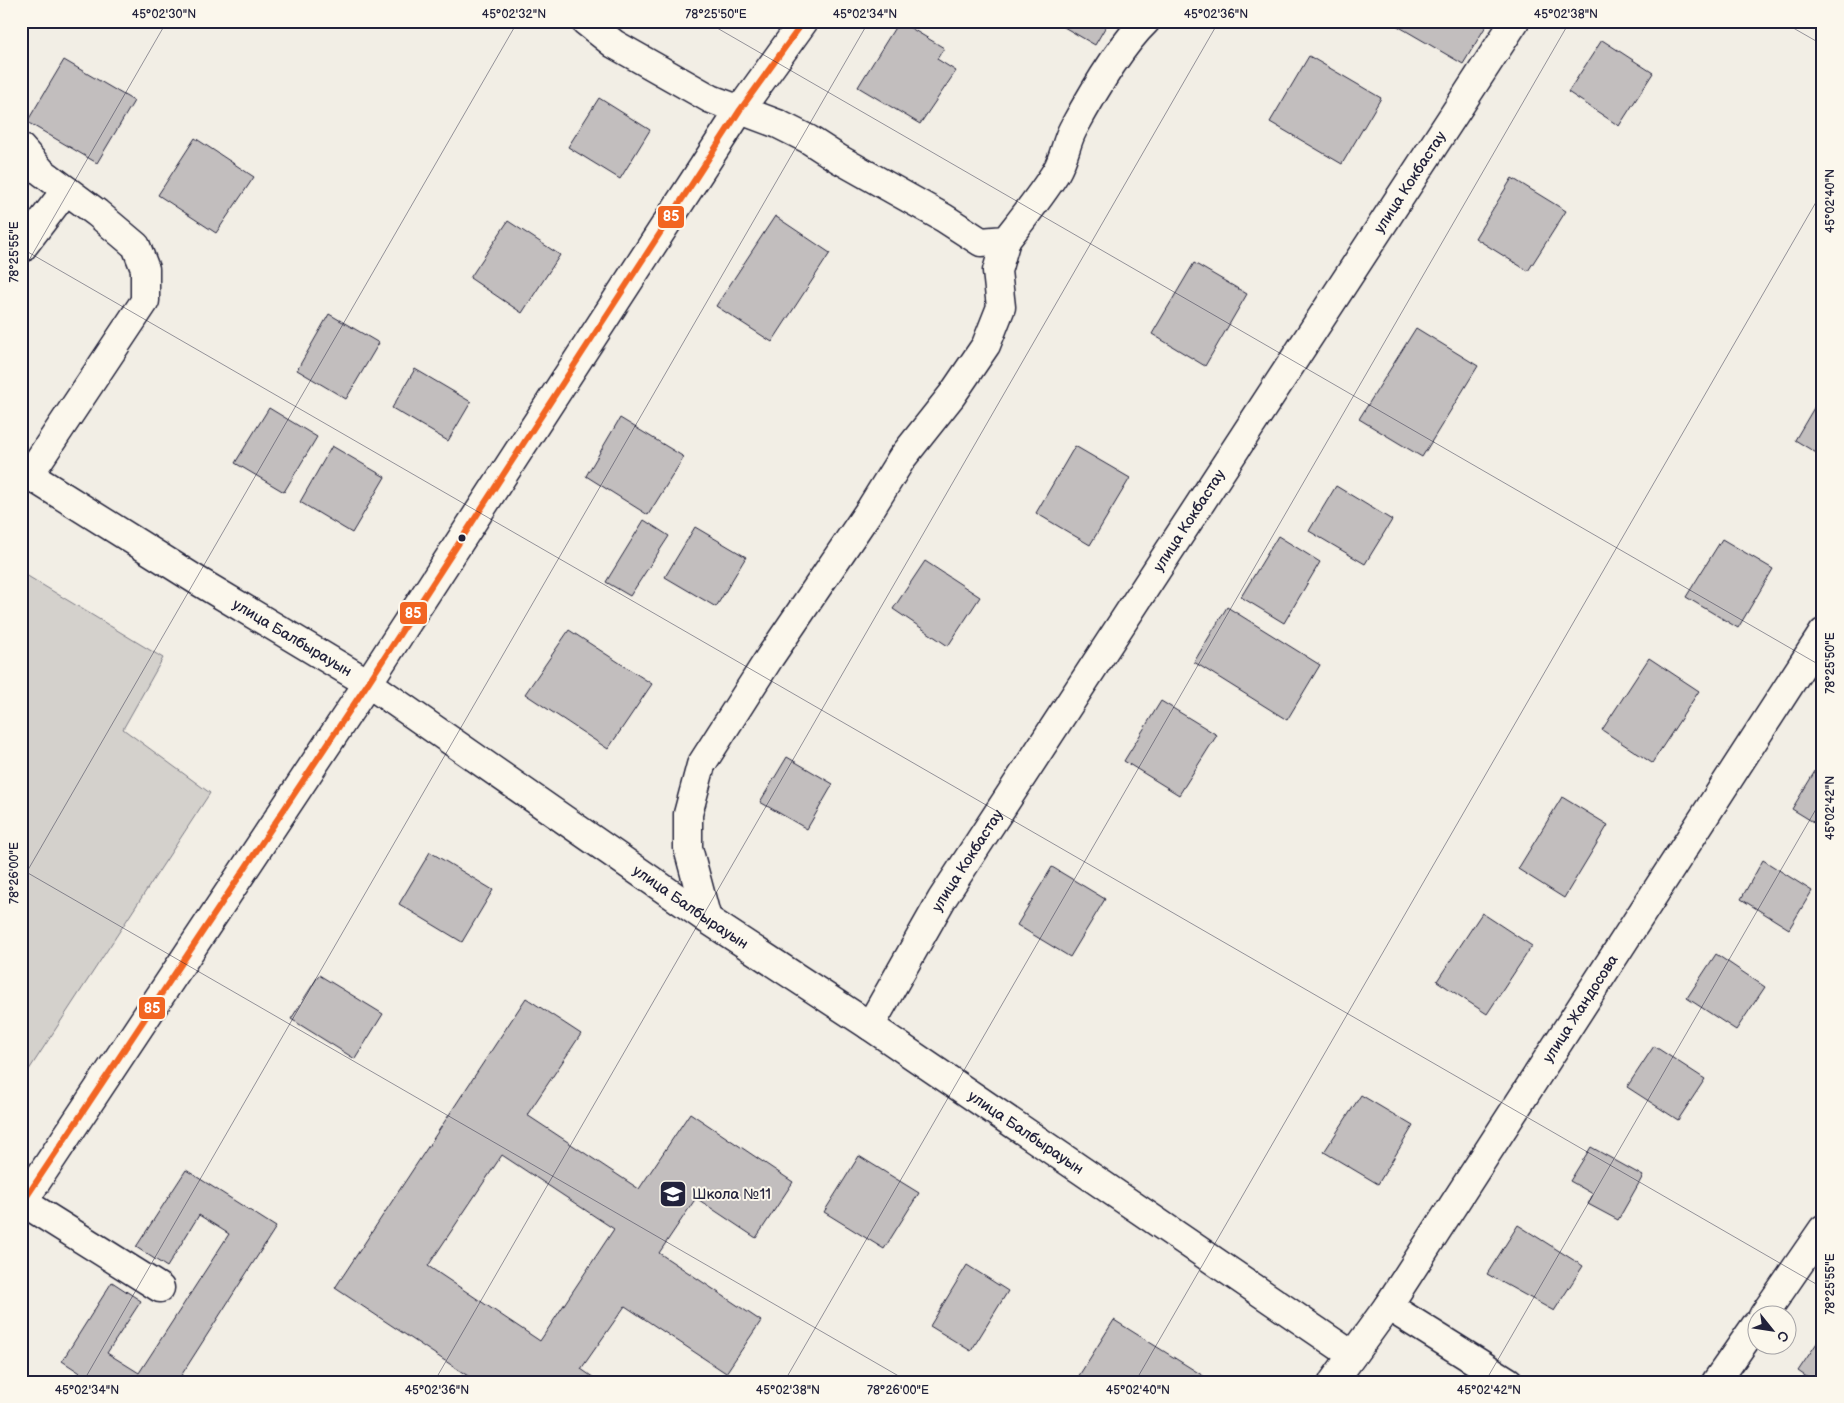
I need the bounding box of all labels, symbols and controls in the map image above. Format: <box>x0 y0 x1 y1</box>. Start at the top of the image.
text: 45°02'30"N <box>132 7 196 22</box>
text: 45°02'32"N <box>482 7 546 22</box>
text: 78°25'50"E <box>685 7 747 22</box>
text: 45°02'34"N <box>833 7 897 22</box>
text: 45°02'36"N <box>1184 7 1248 22</box>
text: 45°02'38"N <box>1534 7 1598 22</box>
street label: улица Кокбастау <box>1370 127 1450 237</box>
text: 45°02'40"N <box>1823 169 1838 233</box>
line badge: 85 <box>657 205 685 229</box>
text: 85 <box>663 208 679 225</box>
text: 78°25'55"E <box>7 221 22 283</box>
street label: улица Кокбастау <box>1149 466 1229 575</box>
unlabelled marker <box>457 533 467 543</box>
street label: улица Балбырауын <box>229 594 356 681</box>
line badge: 85 <box>399 601 428 625</box>
text: 85 <box>405 605 421 622</box>
text: 78°25'50"E <box>1823 632 1838 694</box>
text: 45°02'42"N <box>1823 776 1838 840</box>
street label: улица Кокбастау <box>927 806 1007 915</box>
text: 78°26'00"E <box>7 842 22 904</box>
street label: улица Балбырауын <box>629 861 752 953</box>
street label: улица Жандосова <box>1538 951 1622 1066</box>
line badge: 85 <box>138 996 166 1020</box>
text: 85 <box>144 1000 160 1017</box>
street label: улица Балбырауын <box>964 1086 1087 1179</box>
school or university icon: Школа №11 <box>658 1179 688 1209</box>
place label: Школа №11 <box>692 1185 771 1204</box>
text: 78°25'55"E <box>1823 1253 1838 1315</box>
north arrow <box>1746 1306 1796 1356</box>
text: С <box>1773 1328 1793 1345</box>
text: 45°02'34"N <box>55 1383 119 1398</box>
text: 45°02'36"N <box>405 1383 469 1398</box>
text: 45°02'38"N <box>756 1383 820 1398</box>
text: 78°26'00"E <box>867 1383 929 1398</box>
text: 45°02'40"N <box>1106 1383 1170 1398</box>
text: 45°02'42"N <box>1457 1383 1521 1398</box>

